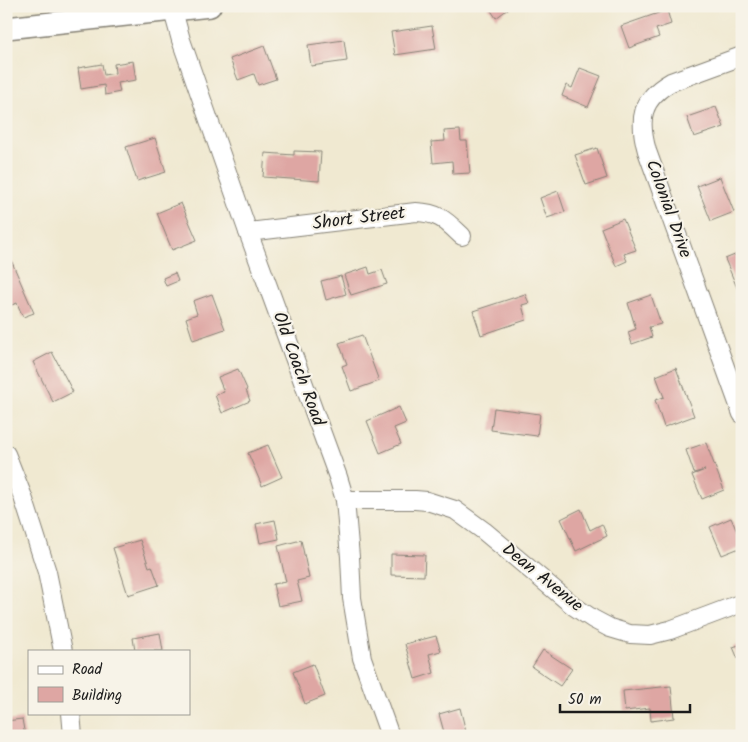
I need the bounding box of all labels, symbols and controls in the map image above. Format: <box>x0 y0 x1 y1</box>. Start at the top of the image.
street label: Colonial Drive <box>637 156 699 262</box>
street label: Short Street <box>311 199 408 239</box>
street label: Old Coach Road <box>264 308 332 431</box>
street label: Dean Avenue <box>495 536 589 620</box>
legend <box>28 650 190 714</box>
text: Road <box>72 658 103 682</box>
scale bar <box>560 682 690 714</box>
text: Building <box>72 684 122 708</box>
text: 50 m <box>568 688 602 712</box>

